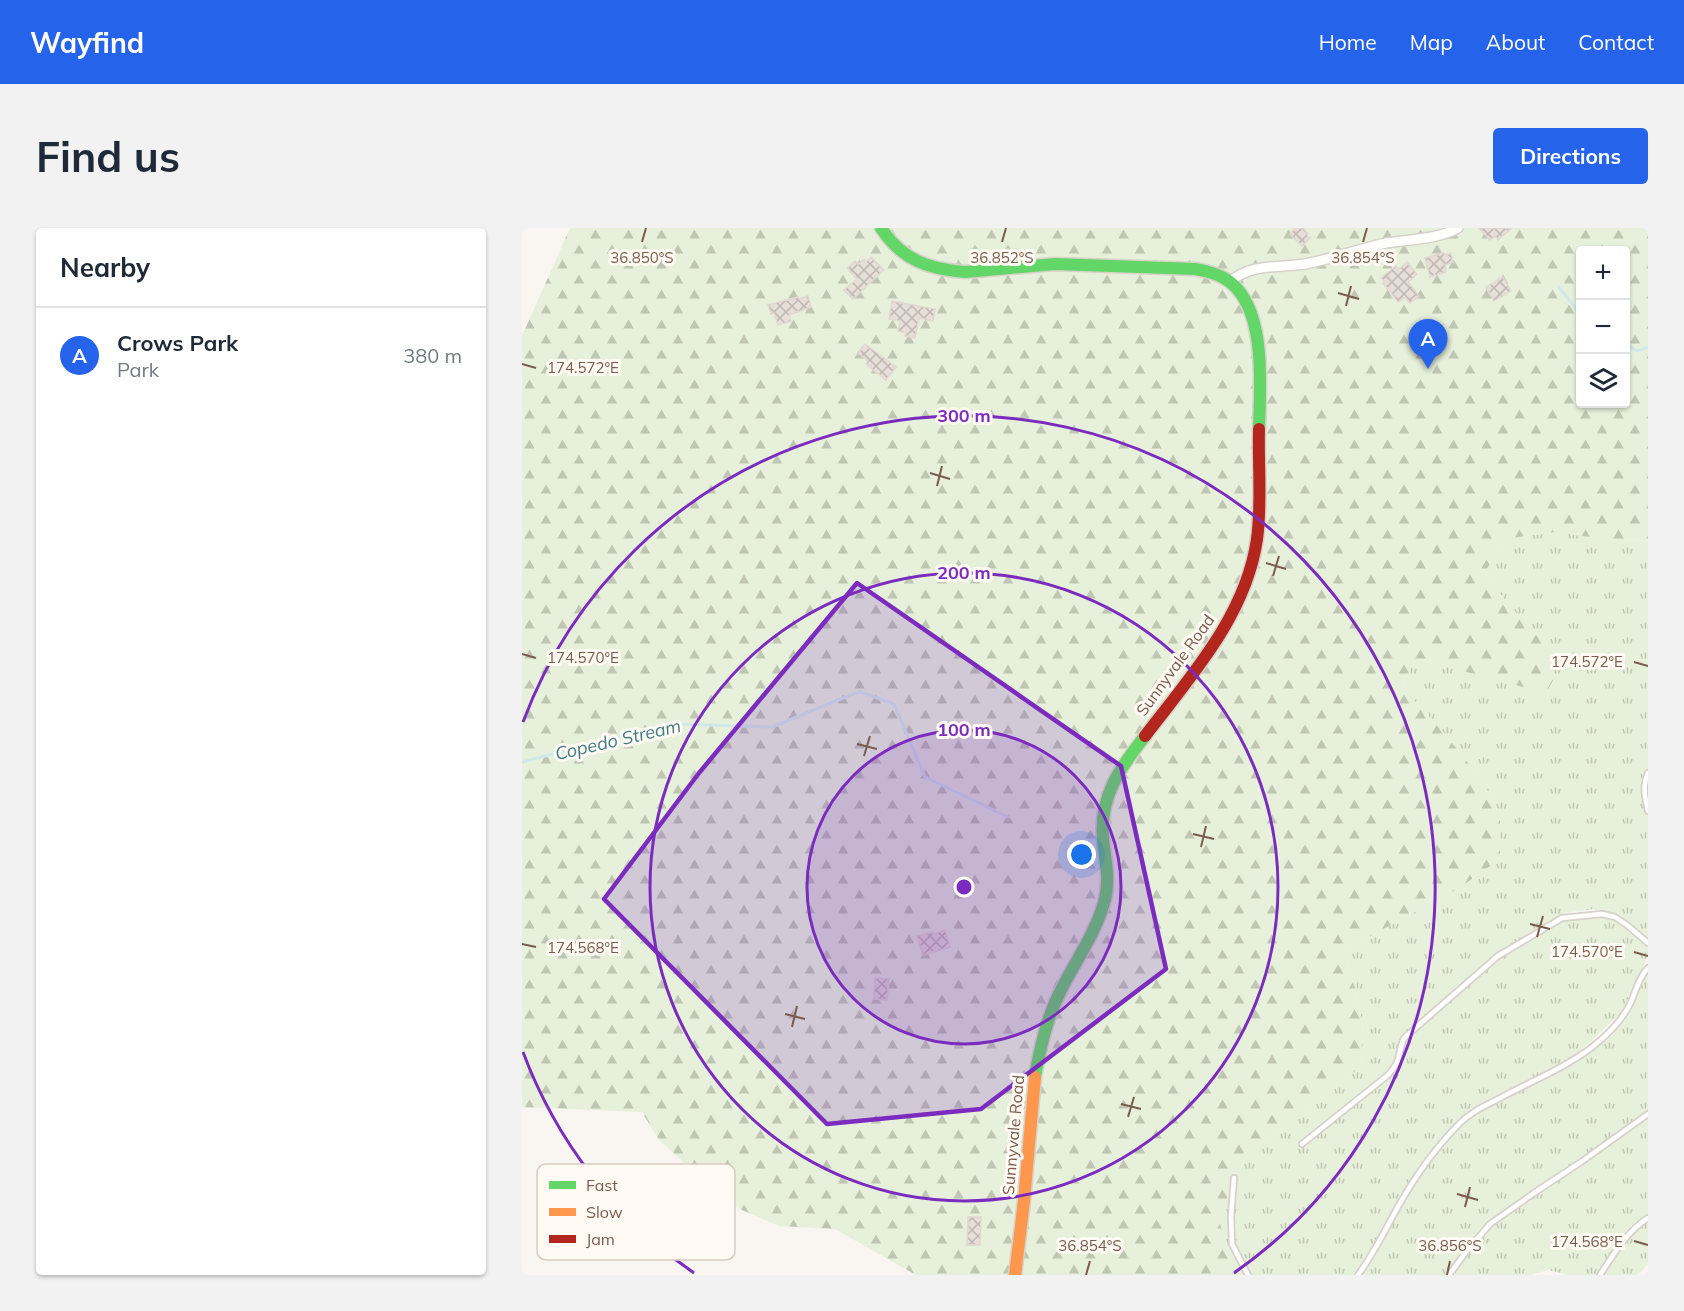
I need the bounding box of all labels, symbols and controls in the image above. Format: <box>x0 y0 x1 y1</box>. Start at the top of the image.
text: Wayfind <box>30 25 144 60</box>
text: Home <box>1319 29 1377 55</box>
text: Map <box>1410 29 1453 55</box>
text: About <box>1486 29 1545 55</box>
text: Contact <box>1578 29 1654 55</box>
button: Directions <box>1493 128 1648 184</box>
text: Find us <box>36 130 180 183</box>
map controls <box>1576 246 1630 408</box>
button: + <box>1576 246 1630 300</box>
text: 36.850°S <box>610 248 674 267</box>
text: 36.852°S <box>970 248 1034 267</box>
text: 36.854°S <box>1331 248 1395 267</box>
text: Nearby <box>60 251 150 284</box>
button: − <box>1576 300 1630 354</box>
pin: A <box>1408 320 1448 369</box>
text: Crows Park <box>117 329 238 357</box>
text: A <box>72 343 87 368</box>
text: 380 m <box>403 343 462 368</box>
button: layers <box>1576 354 1630 408</box>
text: Park <box>117 357 159 382</box>
text: 174.572°E <box>547 358 619 377</box>
text: 300 m <box>937 404 991 427</box>
text: 200 m <box>937 561 991 584</box>
street label: Sunnyvale Road <box>1132 610 1218 720</box>
text: 174.570°E <box>547 648 619 667</box>
text: 174.572°E <box>1551 652 1623 671</box>
water label: Copedo Stream <box>553 714 683 765</box>
text: 100 m <box>937 718 991 741</box>
your location <box>1067 840 1096 869</box>
centre of rings <box>954 877 974 897</box>
text: 174.568°E <box>547 938 619 957</box>
text: 174.570°E <box>1551 942 1623 961</box>
street label: Sunnyvale Road <box>998 1074 1028 1196</box>
legend <box>537 1164 735 1260</box>
text: Fast <box>586 1175 618 1195</box>
text: Slow <box>586 1202 623 1222</box>
text: Jam <box>586 1229 615 1249</box>
text: 174.568°E <box>1551 1232 1623 1251</box>
text: 36.854°S <box>1058 1236 1122 1255</box>
text: 36.856°S <box>1418 1236 1482 1255</box>

